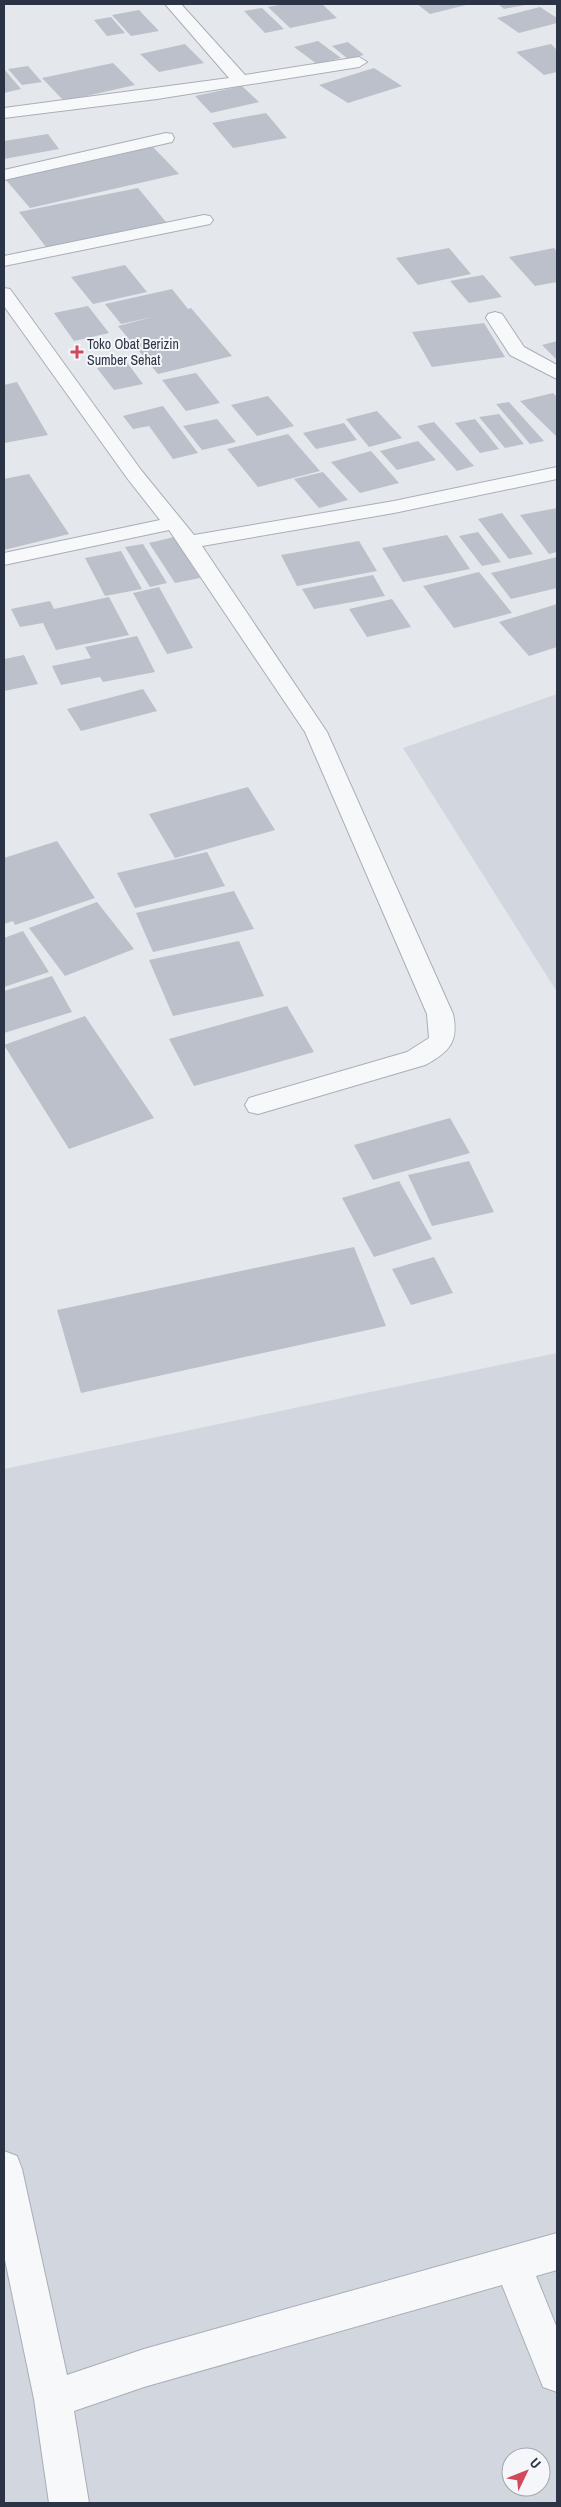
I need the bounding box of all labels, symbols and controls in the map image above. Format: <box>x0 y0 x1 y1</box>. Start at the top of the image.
place label: Toko Obat Berizin Sumber Sehat <box>87 335 179 369</box>
marker: Toko Obat Berizin Sumber Sehat <box>71 346 83 358</box>
north arrow <box>501 2447 551 2497</box>
text: U <box>526 2454 545 2472</box>

